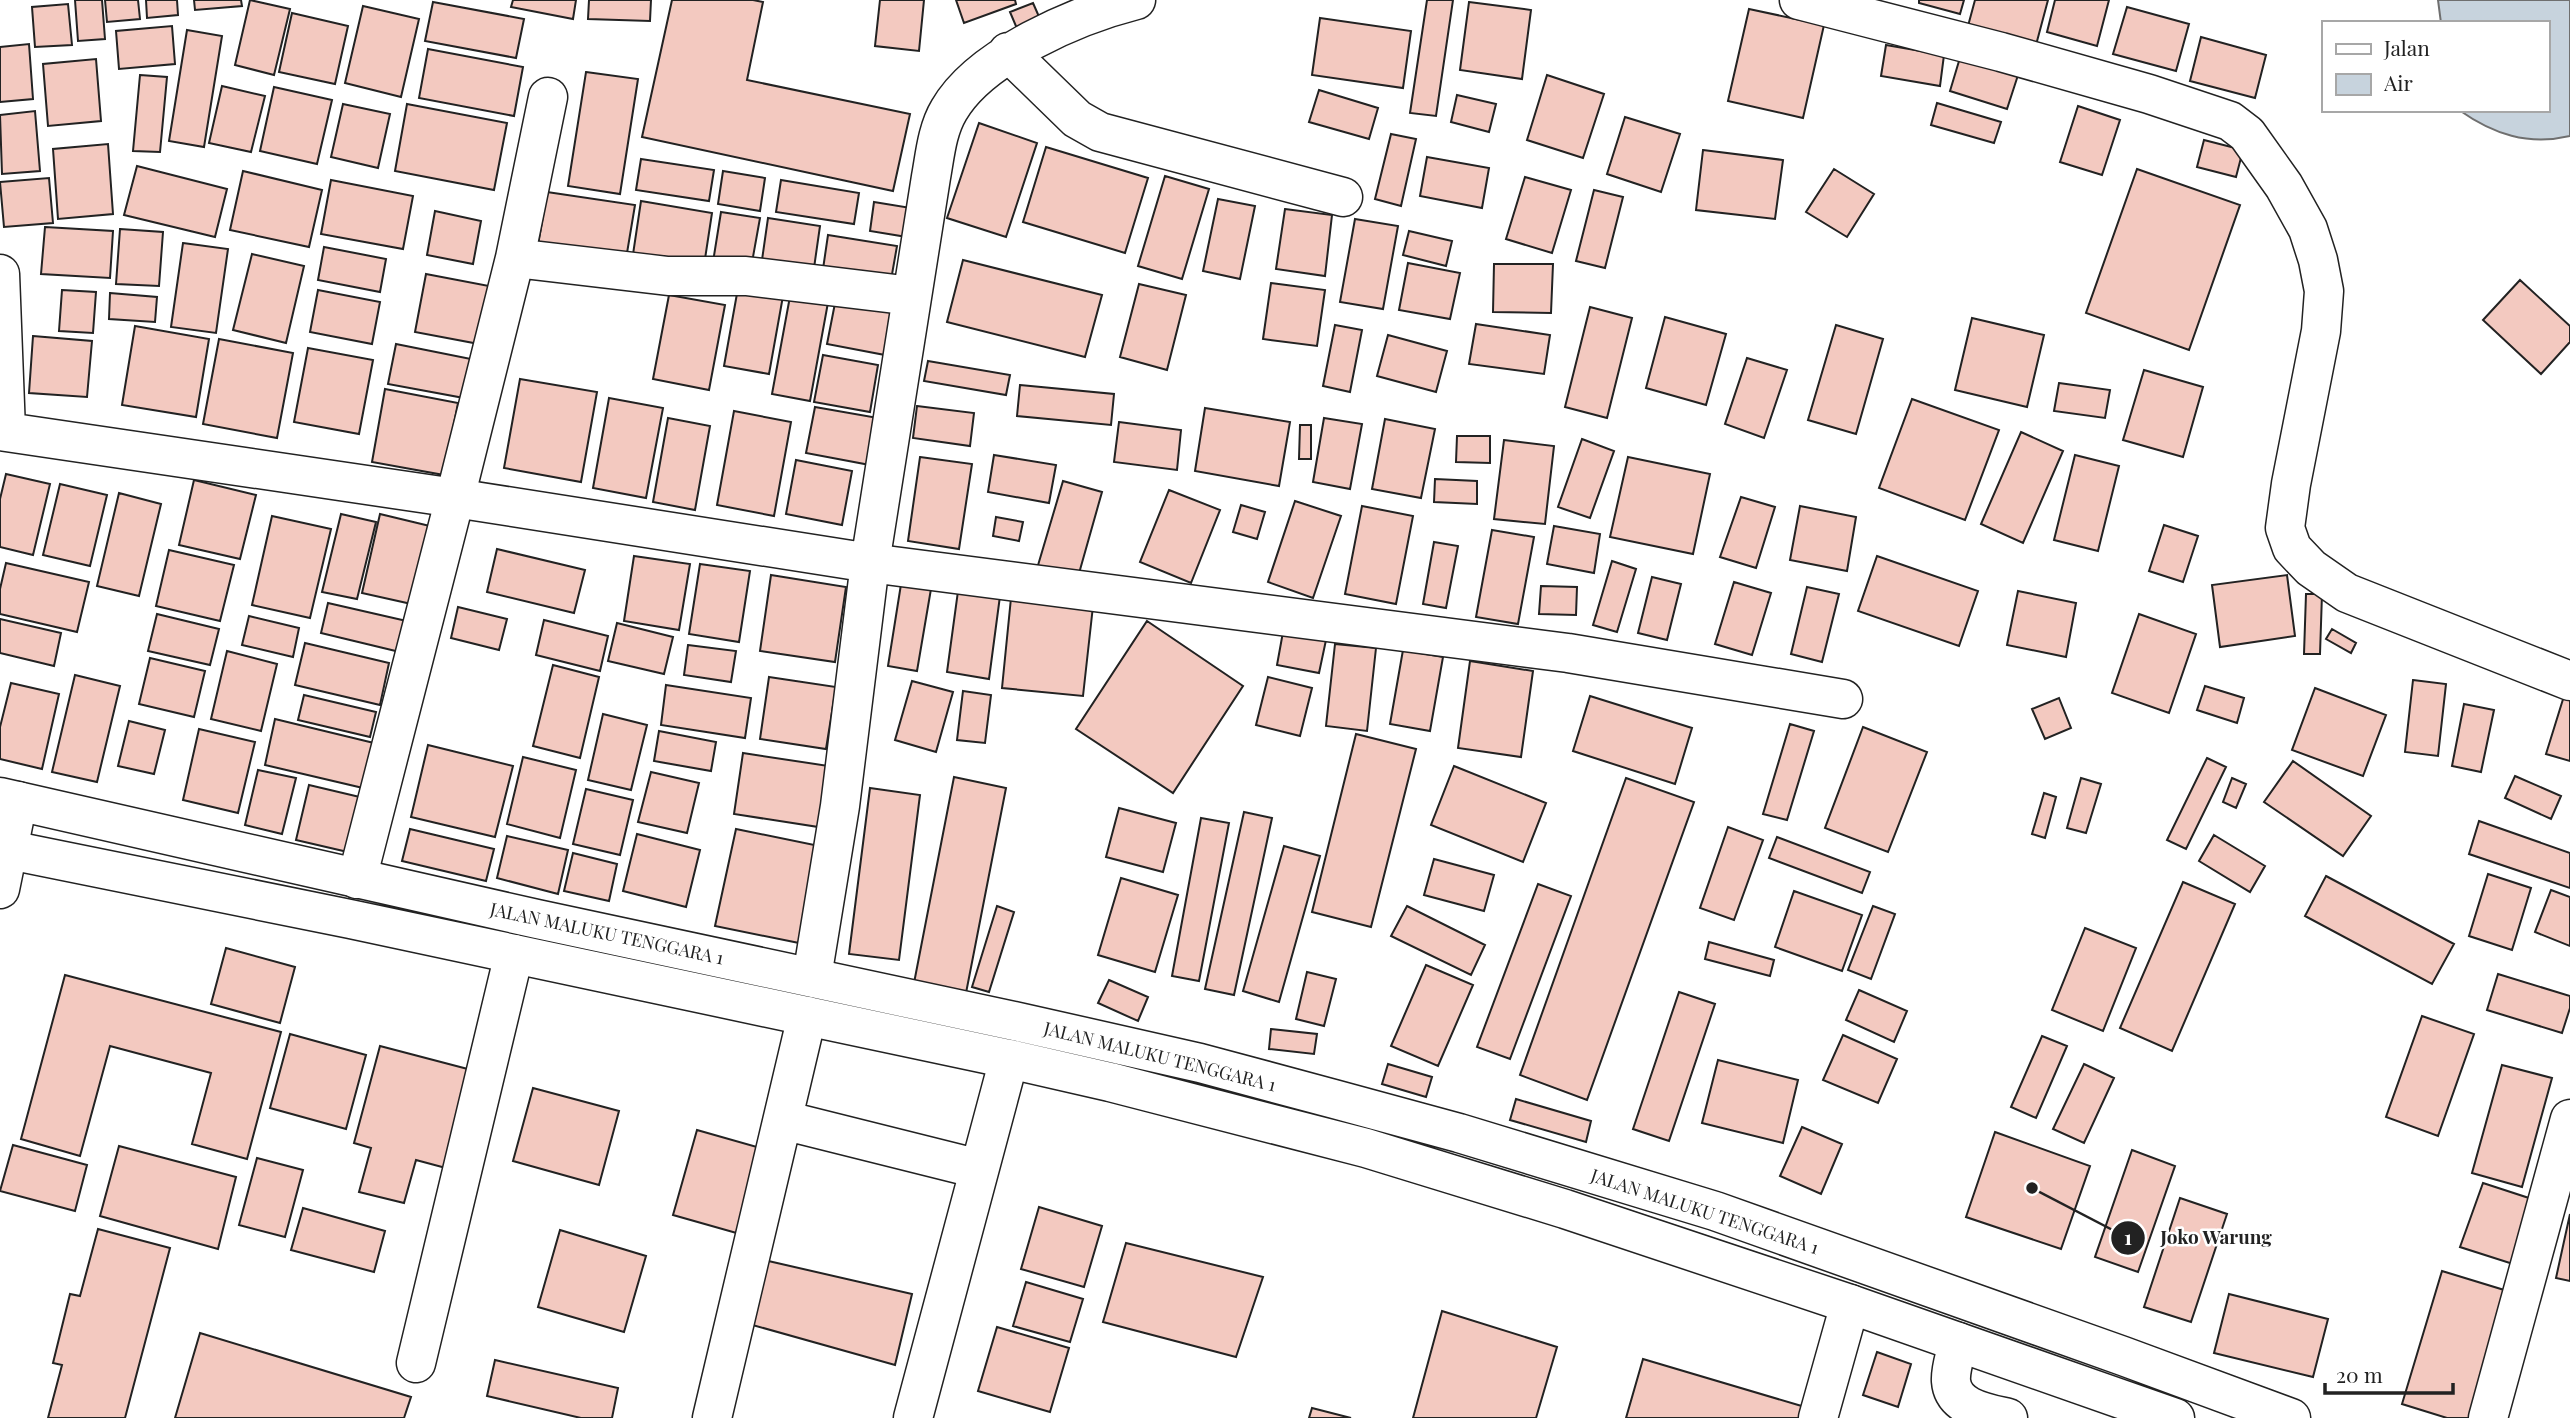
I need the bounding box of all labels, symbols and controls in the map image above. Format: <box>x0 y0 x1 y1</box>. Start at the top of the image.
legend <box>2322 21 2549 112</box>
text: Jalan <box>2383 33 2430 61</box>
text: Air <box>2383 68 2413 96</box>
street label: JALAN MALUKU TENGGARA 1 <box>487 896 726 970</box>
street label: JALAN MALUKU TENGGARA 1 <box>1041 1015 1279 1097</box>
street label: JALAN MALUKU TENGGARA 1 <box>1587 1162 1822 1259</box>
callout: Joko Warung <box>2110 1218 2286 1258</box>
text: 1 <box>2124 1222 2132 1250</box>
text: Joko Warung <box>2159 1223 2272 1249</box>
scale bar <box>2325 1352 2453 1396</box>
text: 20 m <box>2336 1360 2383 1388</box>

